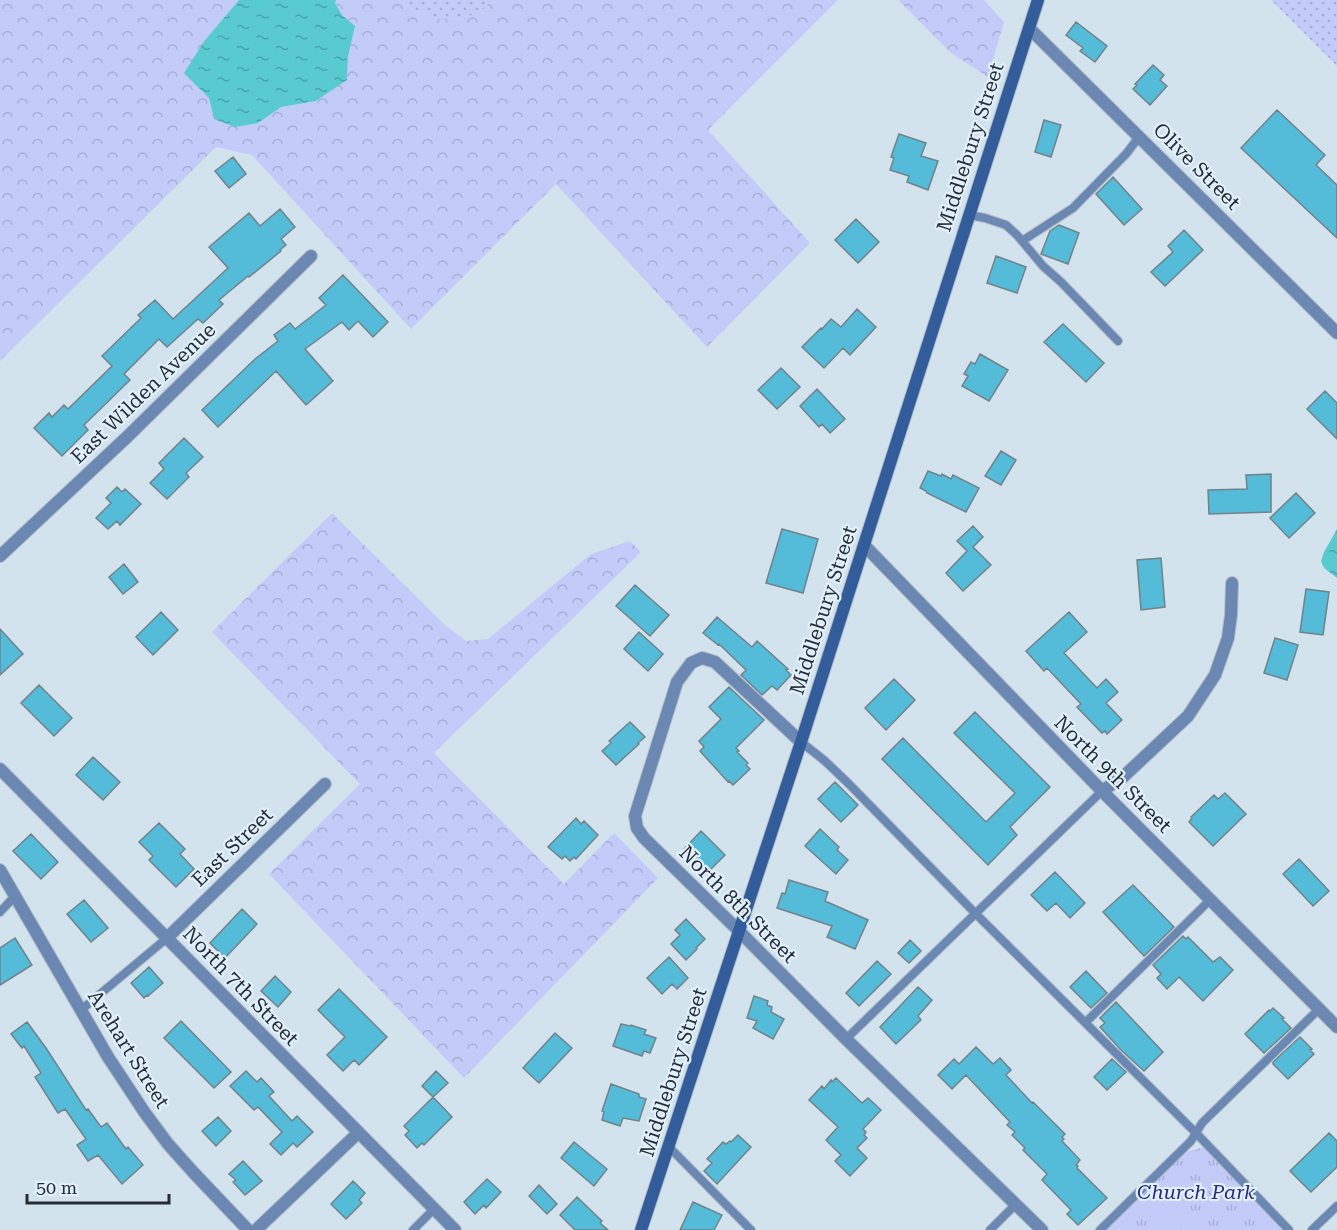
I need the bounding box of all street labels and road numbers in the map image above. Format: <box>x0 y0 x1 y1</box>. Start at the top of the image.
street label: Middlebury Street <box>931 59 1009 235</box>
street label: Olive Street <box>1149 118 1246 215</box>
street label: East Wilden Avenue <box>66 318 220 468</box>
street label: Middlebury Street <box>784 522 862 698</box>
street label: North 9th Street <box>1049 710 1177 838</box>
street label: East Street <box>187 802 278 891</box>
street label: North 8th Street <box>674 840 802 968</box>
street label: North 7th Street <box>178 922 304 1051</box>
street label: Middlebury Street <box>634 984 712 1160</box>
street label: Arehart Street <box>83 985 175 1113</box>

